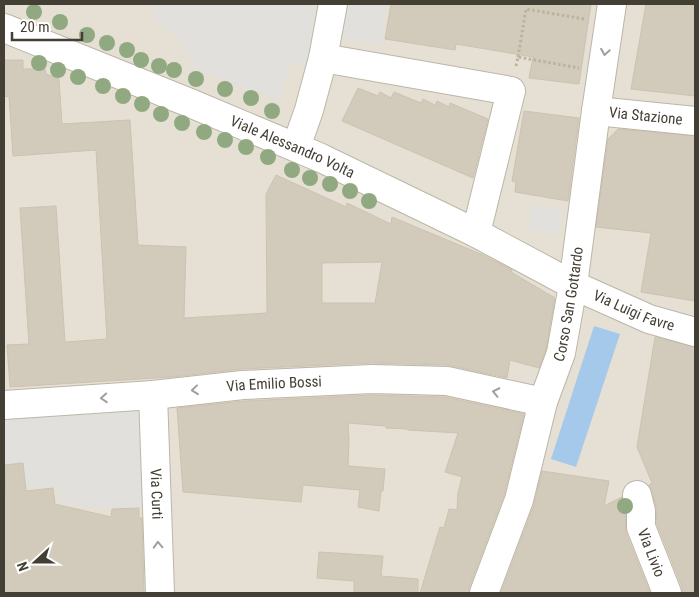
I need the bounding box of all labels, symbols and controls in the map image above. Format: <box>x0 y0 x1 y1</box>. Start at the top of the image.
scale bar <box>12 10 82 42</box>
text: 20 m <box>20 18 50 36</box>
one-way arrow <box>600 48 611 56</box>
street label: Via Stazione <box>608 103 683 129</box>
street label: Viale Alessandro Volta <box>228 112 358 182</box>
street label: Corso San Gottardo <box>550 246 587 364</box>
street label: Via Luigi Favre <box>590 286 676 335</box>
street label: Via Emilio Bossi <box>225 372 322 396</box>
one-way arrow <box>190 384 198 395</box>
one-way arrow <box>491 387 500 398</box>
one-way arrow <box>100 392 108 403</box>
street label: Via Curti <box>147 468 166 520</box>
street label: Via Livio <box>633 526 669 579</box>
north arrow <box>10 537 60 587</box>
one-way arrow <box>153 540 163 548</box>
text: N <box>14 560 32 574</box>

